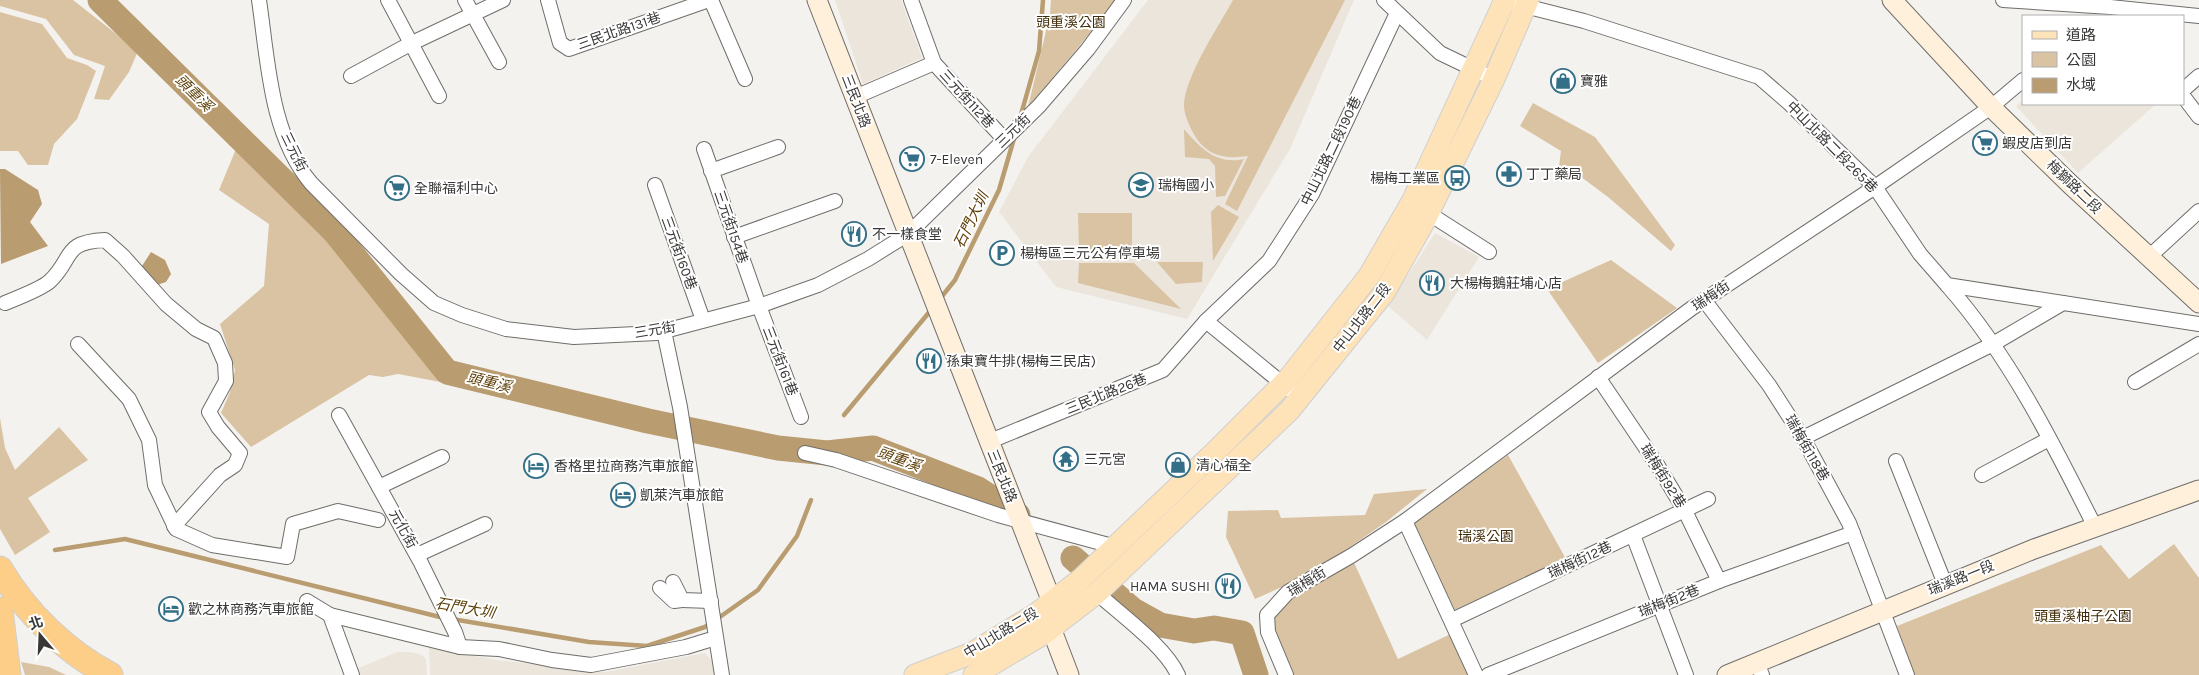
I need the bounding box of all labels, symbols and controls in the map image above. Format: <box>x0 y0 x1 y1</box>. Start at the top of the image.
street label: 三民北路131巷 <box>575 9 663 53</box>
park label: 頭重溪公園 <box>1036 14 1106 31</box>
legend <box>2022 15 2184 105</box>
text: 道路 <box>2066 26 2096 44</box>
text: 公園 <box>2066 51 2096 69</box>
street label: 三元街112巷 <box>936 66 998 132</box>
shop icon: 寶雅 <box>1550 68 1576 94</box>
water label: 頭重溪 <box>172 71 218 117</box>
street label: 三民北路 <box>838 72 874 130</box>
place label: 寶雅 <box>1580 73 1608 90</box>
text: 水域 <box>2066 76 2096 94</box>
street label: 中山北路二段190巷 <box>1297 94 1365 208</box>
street label: 中山北路二段265巷 <box>1783 98 1881 196</box>
street label: 三元街 <box>992 110 1034 152</box>
street label: 三元街 <box>277 129 311 175</box>
supermarket icon: 蝦皮店到店 <box>1972 130 1998 156</box>
place label: 蝦皮店到店 <box>2002 135 2072 152</box>
supermarket icon: 7-Eleven <box>899 146 925 172</box>
place label: 7-Eleven <box>930 151 983 168</box>
street label: 梅獅路二段 <box>2043 157 2105 217</box>
pharmacy icon: 丁丁藥局 <box>1496 161 1522 187</box>
bus stop icon: 楊梅工業區 <box>1444 165 1470 191</box>
place label: 丁丁藥局 <box>1526 166 1582 183</box>
place label: 楊梅工業區 <box>1370 170 1440 187</box>
school or university icon: 瑞梅國小 <box>1128 172 1154 198</box>
supermarket icon: 全聯福利中心 <box>384 175 410 201</box>
place label: 瑞梅國小 <box>1158 177 1214 194</box>
place label: 全聯福利中心 <box>414 180 498 197</box>
water label: 石門大圳 <box>950 187 993 251</box>
street label: 三元街154巷 <box>711 188 751 266</box>
street label: 三元街160巷 <box>658 214 700 292</box>
restaurant icon: 不一樣食堂 <box>841 221 867 247</box>
place label: 不一樣食堂 <box>872 226 942 243</box>
parking icon: 楊梅區三元公有停車場 <box>989 240 1015 266</box>
place label: 楊梅區三元公有停車場 <box>1020 245 1160 262</box>
restaurant icon: 大楊梅鵝莊埔心店 <box>1419 270 1445 296</box>
place label: 大楊梅鵝莊埔心店 <box>1450 275 1562 292</box>
street label: 瑞梅街 <box>1689 277 1733 315</box>
street label: 中山北路二段 <box>1329 280 1395 356</box>
street label: 三元街 <box>633 318 677 342</box>
street label: 三元街161巷 <box>759 324 801 398</box>
restaurant icon: 孫東寶牛排(楊梅三民店) <box>916 348 942 374</box>
place label: 孫東寶牛排(楊梅三民店) <box>946 353 1096 370</box>
water label: 頭重溪 <box>465 368 515 397</box>
street label: 三民北路26巷 <box>1063 370 1149 418</box>
street label: 瑞梅街118巷 <box>1781 412 1833 484</box>
street label: 瑞梅街92巷 <box>1637 441 1689 511</box>
water label: 頭重溪 <box>875 443 925 476</box>
temple icon: 三元宮 <box>1053 446 1079 472</box>
street label: 三民北路 <box>984 447 1020 505</box>
place label: 三元宮 <box>1084 451 1126 468</box>
shop icon: 清心福全 <box>1165 452 1191 478</box>
hotel icon: 香格里拉商務汽車旅館 <box>523 453 549 479</box>
place label: 清心福全 <box>1196 457 1252 474</box>
place label: 香格里拉商務汽車旅館 <box>554 458 694 475</box>
hotel icon: 凱萊汽車旅館 <box>610 482 636 508</box>
place label: 凱萊汽車旅館 <box>640 487 724 504</box>
street label: 元化街 <box>385 507 421 551</box>
park label: 瑞溪公園 <box>1458 528 1514 545</box>
street label: 瑞梅街12巷 <box>1545 538 1615 582</box>
street label: 瑞溪路一段 <box>1925 557 1997 599</box>
street label: 瑞梅街 <box>1285 564 1329 600</box>
restaurant icon: HAMA SUSHI <box>1215 573 1241 599</box>
place label: HAMA SUSHI <box>1130 578 1210 595</box>
street label: 瑞梅街2巷 <box>1636 581 1702 621</box>
water label: 石門大圳 <box>434 594 498 622</box>
hotel icon: 歡之林商務汽車旅館 <box>158 596 184 622</box>
place label: 歡之林商務汽車旅館 <box>188 601 314 618</box>
street label: 中山北路二段 <box>961 604 1041 662</box>
park label: 頭重溪柚子公園 <box>2034 608 2132 625</box>
north arrow <box>15 610 65 660</box>
text: 北 <box>27 613 45 633</box>

